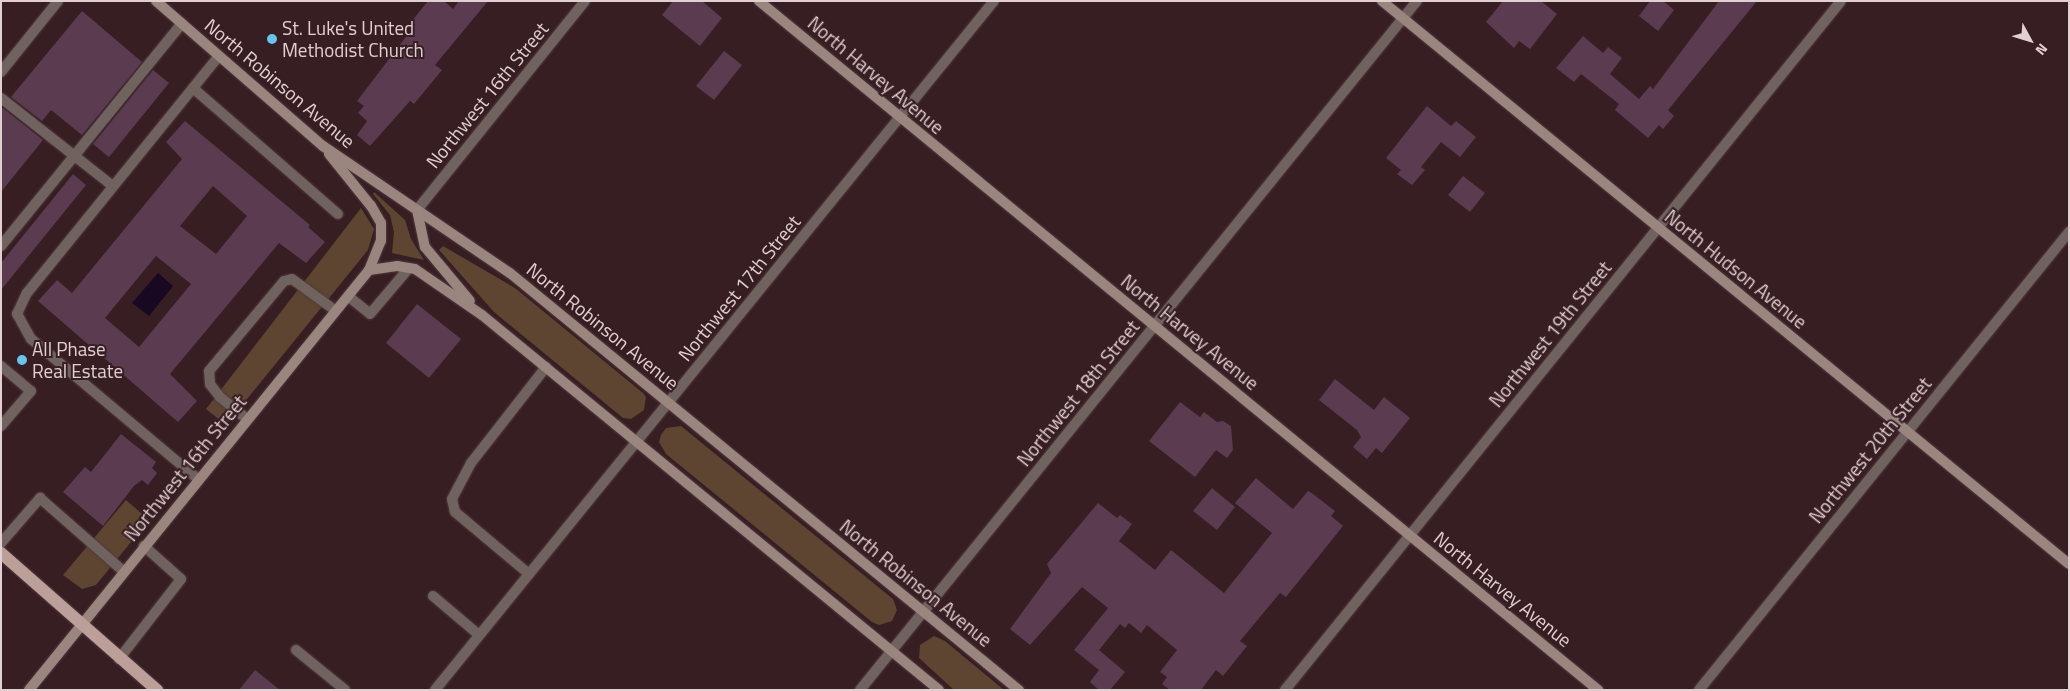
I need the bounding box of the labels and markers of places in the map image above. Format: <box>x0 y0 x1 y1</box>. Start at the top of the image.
place label: St. Luke's United Methodist Church <box>282 17 424 61</box>
marker: St. Luke's United Methodist Church <box>266 33 278 45</box>
place label: All Phase Real Estate <box>32 338 123 382</box>
marker: All Phase Real Estate <box>16 354 28 366</box>

